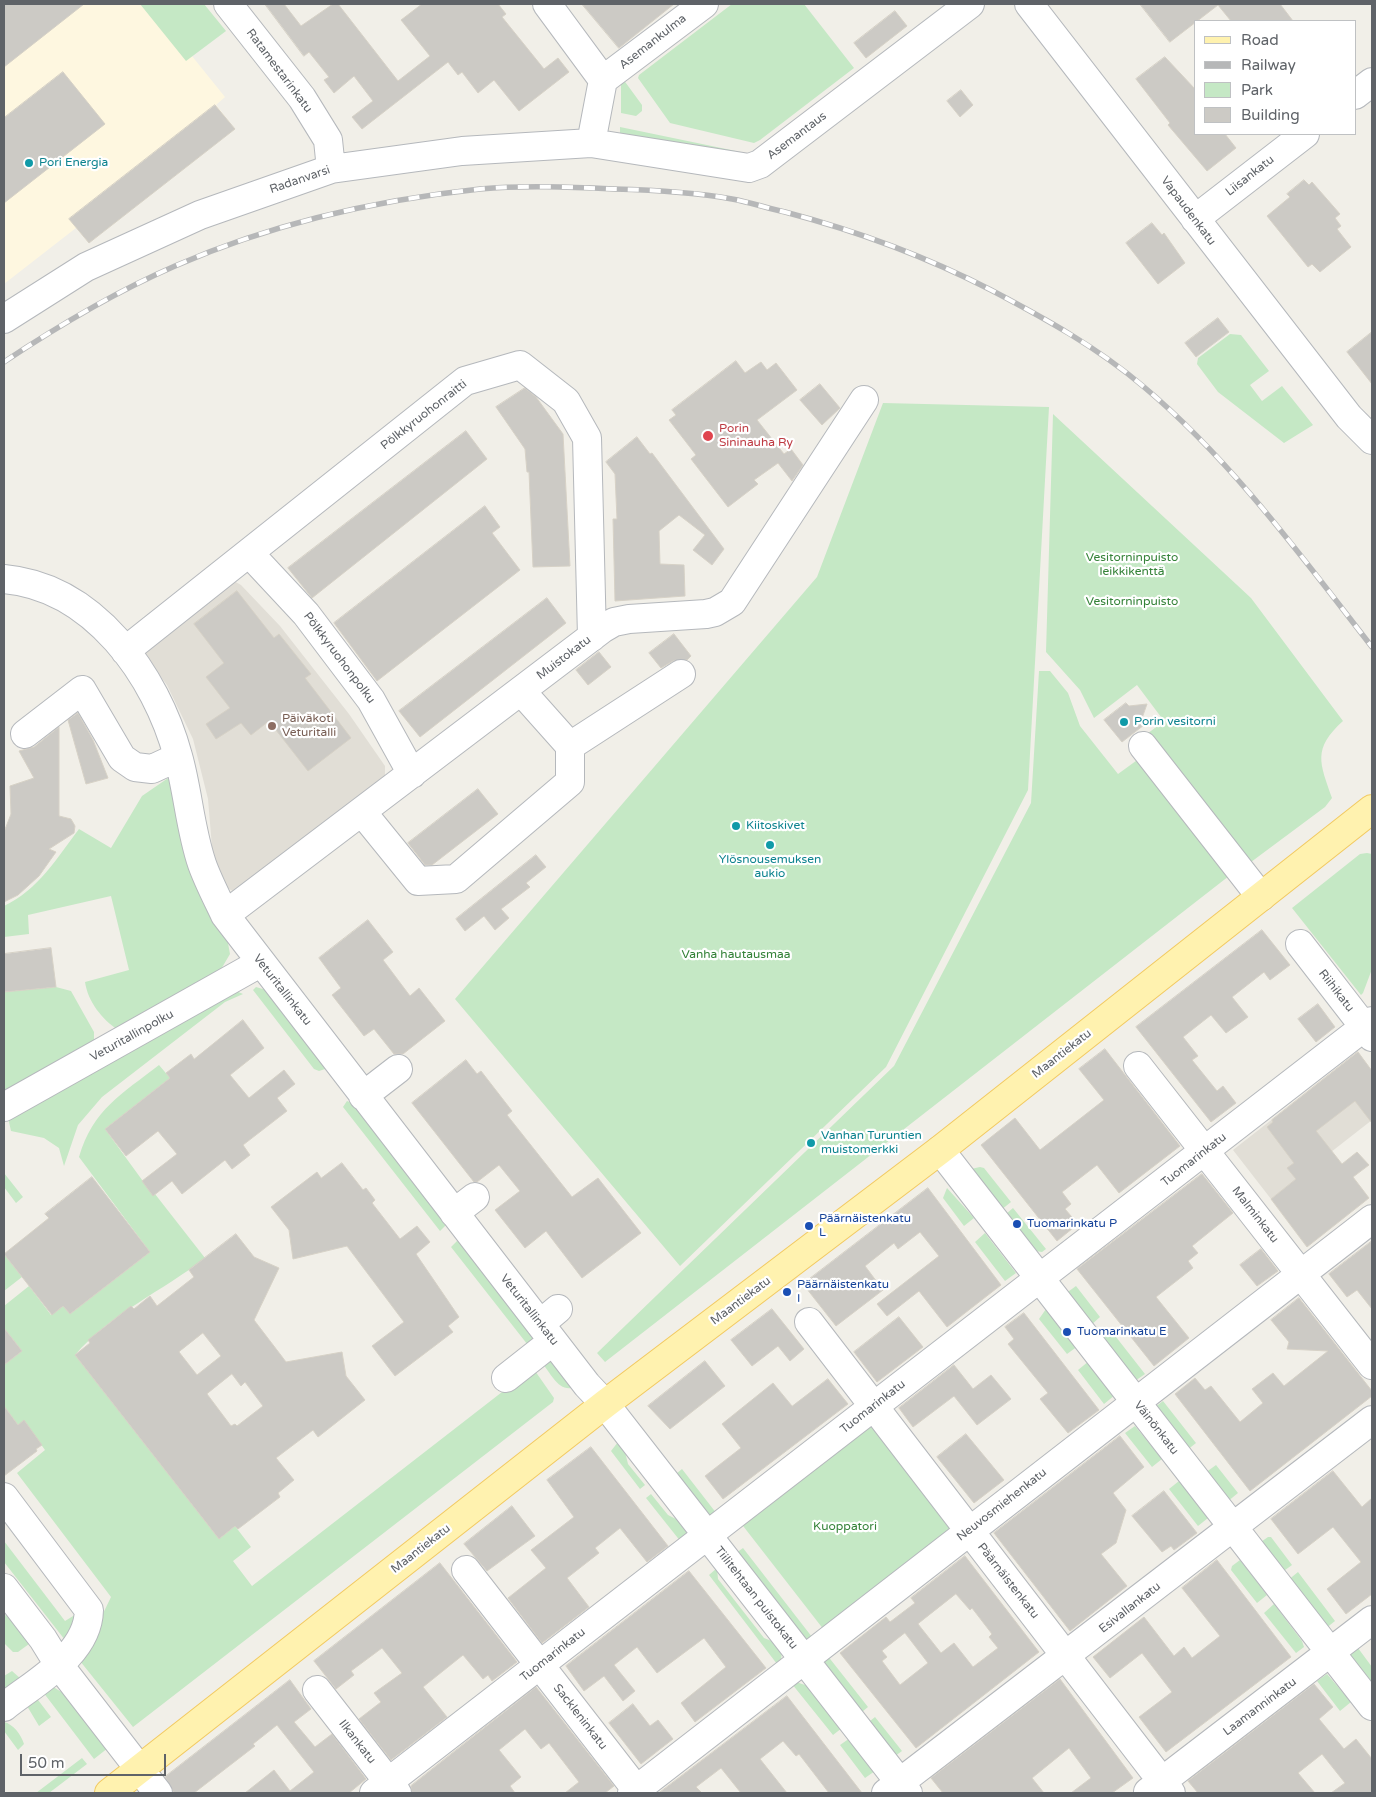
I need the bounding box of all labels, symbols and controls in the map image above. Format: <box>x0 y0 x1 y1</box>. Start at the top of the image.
street label: Asemankulma <box>617 11 689 73</box>
legend <box>1194 20 1356 135</box>
street label: Ratamestarinkatu <box>243 26 315 116</box>
text: Road <box>1241 31 1279 49</box>
text: Railway <box>1241 56 1296 74</box>
text: Park <box>1241 81 1273 99</box>
text: Building <box>1241 106 1300 124</box>
street label: Asemantaus <box>764 109 830 163</box>
street label: Liisankatu <box>1223 153 1277 199</box>
place label: Pori Energia <box>39 156 108 170</box>
marker: Pori Energia <box>23 157 35 169</box>
street label: Radanvarsi <box>268 163 332 197</box>
street label: Vapaudenkatu <box>1157 174 1219 248</box>
street label: Pölkkyruohonraitti <box>378 377 470 453</box>
place label: Porin Sininauha Ry <box>719 422 793 450</box>
marker: Porin Sininauha Ry <box>701 429 715 443</box>
park label: Vesitorninpuisto leikkikenttä <box>1086 551 1178 579</box>
park label: Vesitorninpuisto <box>1086 595 1178 609</box>
street label: Pölkkyruohonpolku <box>300 610 378 706</box>
street label: Muistokatu <box>534 633 594 683</box>
place label: Päiväkoti Veturitalli <box>282 712 336 740</box>
place label: Porin vesitorni <box>1134 715 1216 729</box>
marker: Porin vesitorni <box>1118 716 1130 728</box>
marker: Päiväkoti Veturitalli <box>266 720 278 732</box>
place label: Kiitoskivet <box>746 819 805 833</box>
marker: Kiitoskivet <box>730 820 742 832</box>
marker: Ylösnousemuksen aukio <box>764 839 776 851</box>
place label: Ylösnousemuksen aukio <box>719 853 821 881</box>
park label: Vanha hautausmaa <box>681 948 791 962</box>
street label: Veturitallinkatu <box>250 952 314 1028</box>
street label: Riihikatu <box>1315 967 1357 1015</box>
street label: Veturitallinpolku <box>88 1007 176 1065</box>
street label: Maantiekatu <box>1029 1026 1095 1082</box>
place label: Vanhan Turuntien muistomerkki <box>821 1129 922 1157</box>
street label: Tuomarinkatu <box>1159 1130 1229 1190</box>
marker: Vanhan Turuntien muistomerkki <box>805 1137 817 1149</box>
street label: Malminkatu <box>1229 1184 1281 1246</box>
place label: Päärnäistenkatu L <box>819 1212 911 1240</box>
place label: Tuomarinkatu P <box>1027 1217 1117 1231</box>
marker: Tuomarinkatu P <box>1011 1218 1023 1230</box>
marker: Päärnäistenkatu L <box>803 1220 815 1232</box>
street label: Veturitallinkatu <box>497 1272 561 1348</box>
street label: Maantiekatu <box>708 1274 774 1328</box>
place label: Päärnäistenkatu I <box>797 1278 889 1306</box>
marker: Päärnäistenkatu I <box>781 1286 793 1298</box>
place label: Tuomarinkatu E <box>1077 1325 1167 1339</box>
marker: Tuomarinkatu E <box>1061 1326 1073 1338</box>
street label: Tuomarinkatu <box>838 1377 908 1437</box>
street label: Väinönkatu <box>1131 1398 1181 1458</box>
street label: Neuvosmiehenkatu <box>954 1465 1050 1545</box>
park label: Kuoppatori <box>813 1520 877 1534</box>
street label: Maantiekatu <box>388 1521 454 1577</box>
street label: Päärnäistenkatu <box>974 1540 1042 1622</box>
street label: Tiilitehtaan puistokatu <box>711 1544 801 1652</box>
street label: Esivallankatu <box>1096 1579 1164 1637</box>
street label: Tuomarinkatu <box>518 1625 588 1685</box>
street label: Laamanninkatu <box>1221 1675 1299 1739</box>
street label: Sackleninkatu <box>550 1681 610 1753</box>
street label: Ilkankatu <box>335 1717 379 1767</box>
scale bar <box>22 1744 169 1776</box>
text: 50 m <box>28 1754 65 1772</box>

